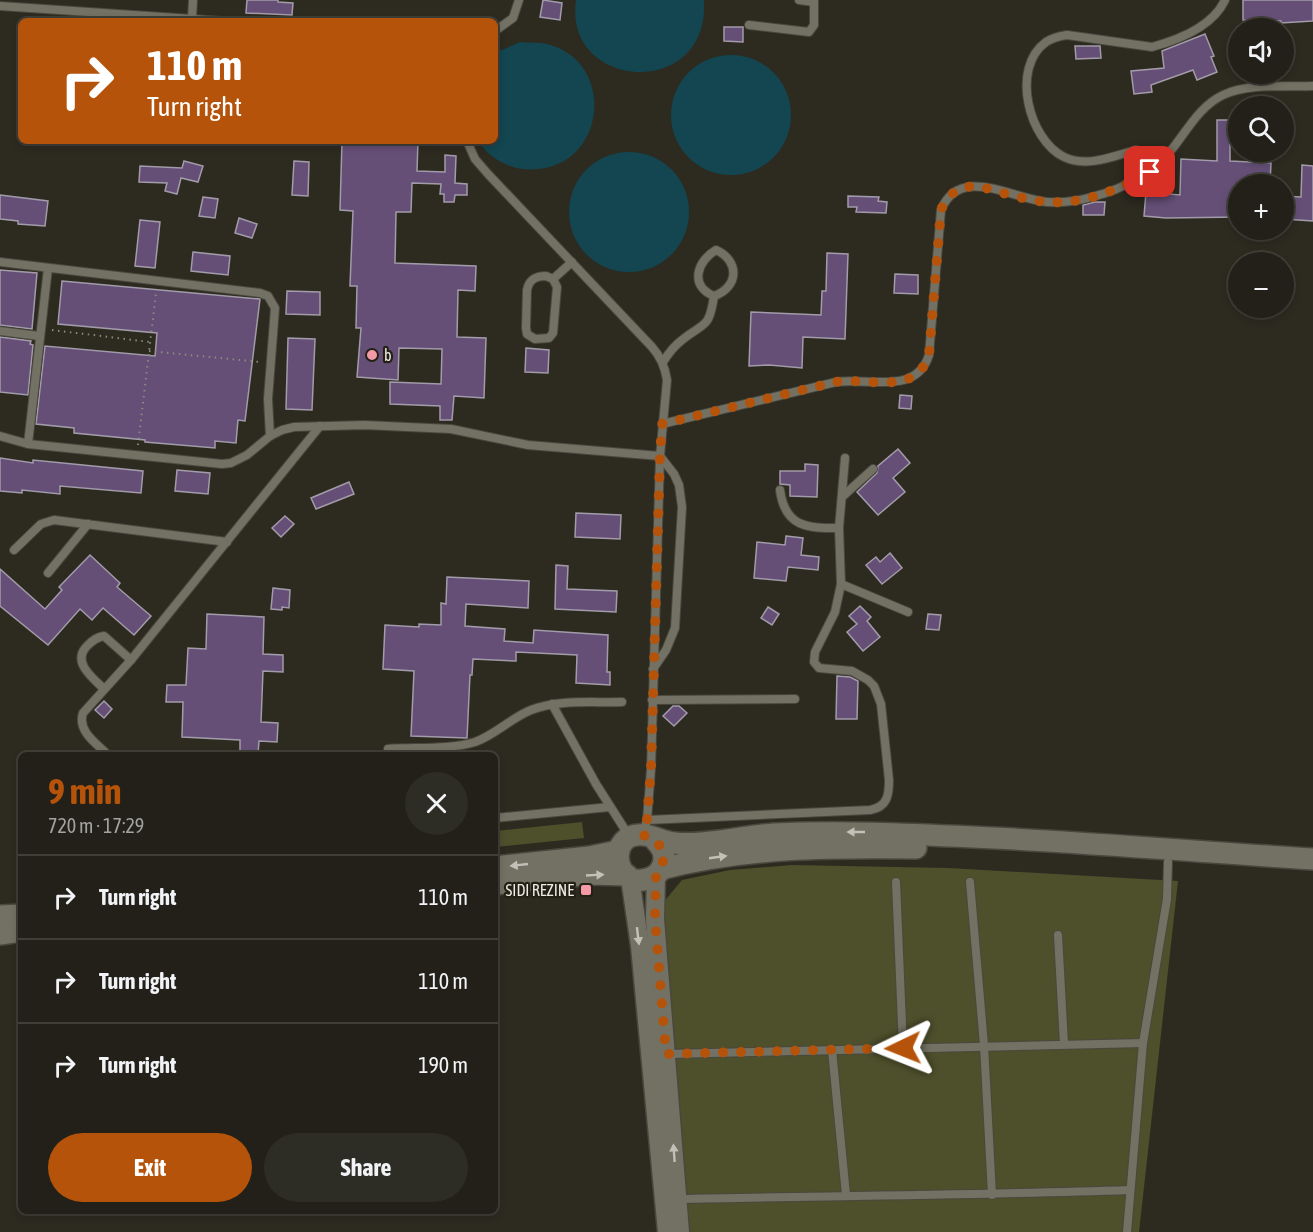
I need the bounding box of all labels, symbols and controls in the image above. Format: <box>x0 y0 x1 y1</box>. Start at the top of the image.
map controls <box>1228 18 1294 318</box>
button: sound <box>1228 18 1294 84</box>
text: 110 m <box>147 41 242 89</box>
icon: right <box>48 42 126 120</box>
text: Turn right <box>147 91 242 122</box>
button: search <box>1228 96 1294 162</box>
pin <box>1124 146 1175 197</box>
icon: arrive <box>1133 155 1166 188</box>
button: + <box>1228 174 1294 240</box>
button: − <box>1228 252 1294 318</box>
place label: b <box>384 346 392 364</box>
marker: b <box>365 348 379 362</box>
text: 9 min <box>48 770 122 812</box>
button: close <box>405 772 468 835</box>
text: 720 m · 17:29 <box>48 814 144 837</box>
one-way arrow <box>847 827 866 837</box>
one-way arrow <box>709 853 728 862</box>
one-way arrow <box>509 860 528 870</box>
one-way arrow <box>586 870 605 879</box>
icon: right <box>48 881 81 914</box>
place label: SIDI REZINE <box>506 881 574 899</box>
marker: SIDI REZINE <box>579 883 593 897</box>
text: Turn right <box>99 884 176 910</box>
text: 110 m <box>418 884 468 910</box>
one-way arrow <box>634 926 643 945</box>
icon: right <box>48 965 81 998</box>
text: Turn right <box>99 968 176 994</box>
text: 110 m <box>418 968 468 994</box>
position arrow <box>871 1016 935 1080</box>
icon: right <box>48 1049 81 1082</box>
text: Turn right <box>99 1052 176 1078</box>
text: 190 m <box>418 1052 468 1078</box>
button: Exit <box>48 1133 252 1202</box>
button: Share <box>264 1133 468 1202</box>
one-way arrow <box>669 1143 678 1162</box>

